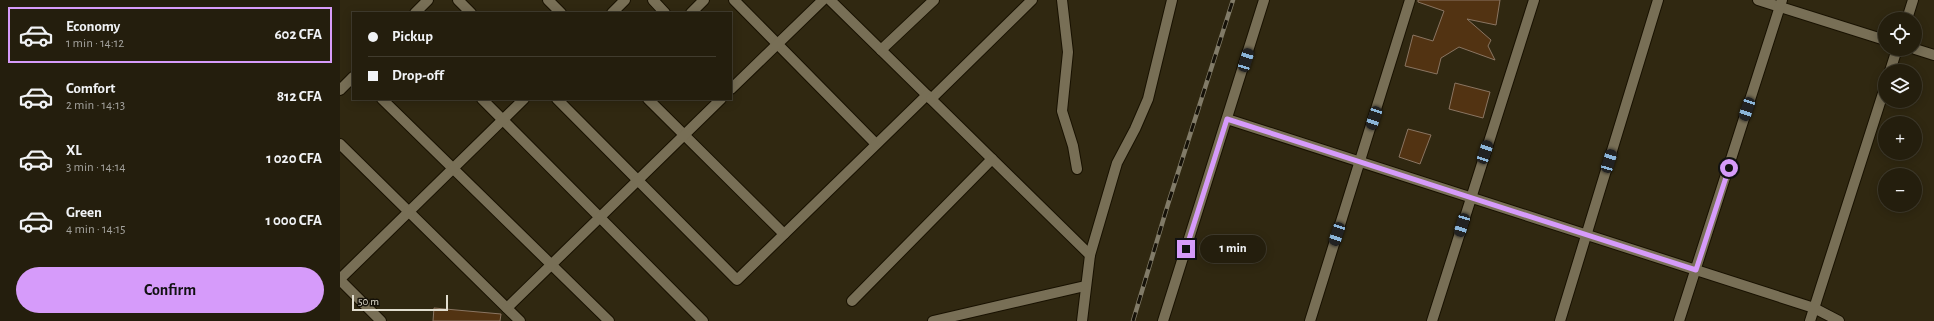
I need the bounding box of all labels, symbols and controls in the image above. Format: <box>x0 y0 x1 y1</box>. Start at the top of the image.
map controls <box>1878 12 1922 212</box>
button: locate <box>1878 12 1922 56</box>
icon: car <box>18 17 54 53</box>
text: Economy <box>66 19 120 34</box>
text: 602 CFA <box>274 27 322 42</box>
text: Pickup <box>392 29 433 44</box>
text: 1 min · 14:12 <box>66 37 124 50</box>
car <box>1237 47 1255 73</box>
button: layers <box>1878 64 1922 108</box>
text: Drop-off <box>392 68 444 83</box>
icon: car <box>18 79 54 115</box>
text: Comfort <box>66 81 115 96</box>
text: 812 CFA <box>277 89 322 104</box>
car <box>1738 96 1756 122</box>
text: 2 min · 14:13 <box>66 99 125 112</box>
car <box>1365 105 1383 131</box>
button: + <box>1878 116 1922 160</box>
car <box>1476 139 1494 165</box>
icon: car <box>18 141 54 177</box>
text: XL <box>66 143 82 158</box>
car <box>1600 148 1618 174</box>
text: 1 020 CFA <box>266 151 322 166</box>
route start <box>1720 159 1738 177</box>
text: 3 min · 14:14 <box>66 161 125 174</box>
button: − <box>1878 168 1922 212</box>
icon: car <box>18 203 54 239</box>
text: Green <box>66 205 102 220</box>
car <box>1453 212 1471 238</box>
text: 1 000 CFA <box>265 213 322 228</box>
car <box>1328 221 1346 247</box>
text: 4 min · 14:15 <box>66 223 126 236</box>
callout: 1 min <box>1200 235 1266 263</box>
route end <box>1177 240 1195 258</box>
text: 1 min <box>1219 242 1247 255</box>
button: Confirm <box>16 267 324 313</box>
scale bar <box>352 293 448 312</box>
text: 50 m <box>358 296 379 307</box>

